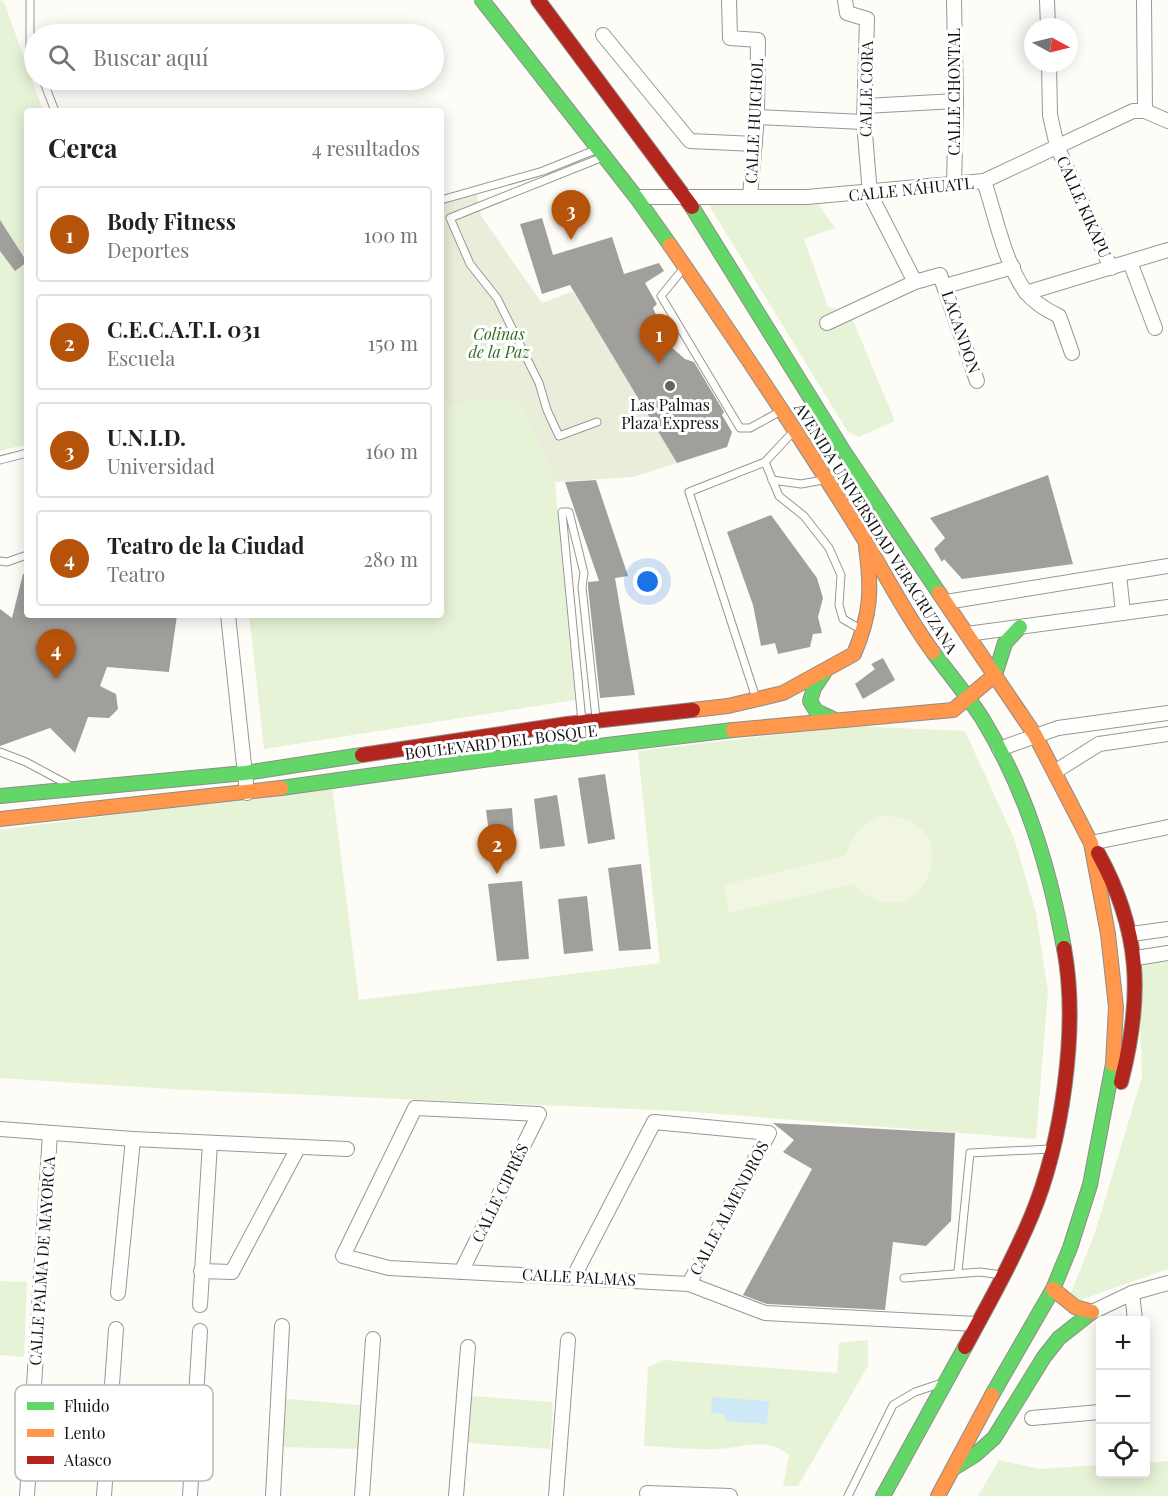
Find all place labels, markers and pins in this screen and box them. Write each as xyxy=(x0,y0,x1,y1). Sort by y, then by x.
pin: 3 xyxy=(552,190,590,240)
pin: 1 xyxy=(640,314,678,364)
marker: Las Palmas Plaza Express xyxy=(663,379,677,393)
place label: Las Palmas Plaza Express xyxy=(621,394,719,433)
pin: 4 xyxy=(36,630,76,679)
pin: 2 xyxy=(478,824,516,874)

